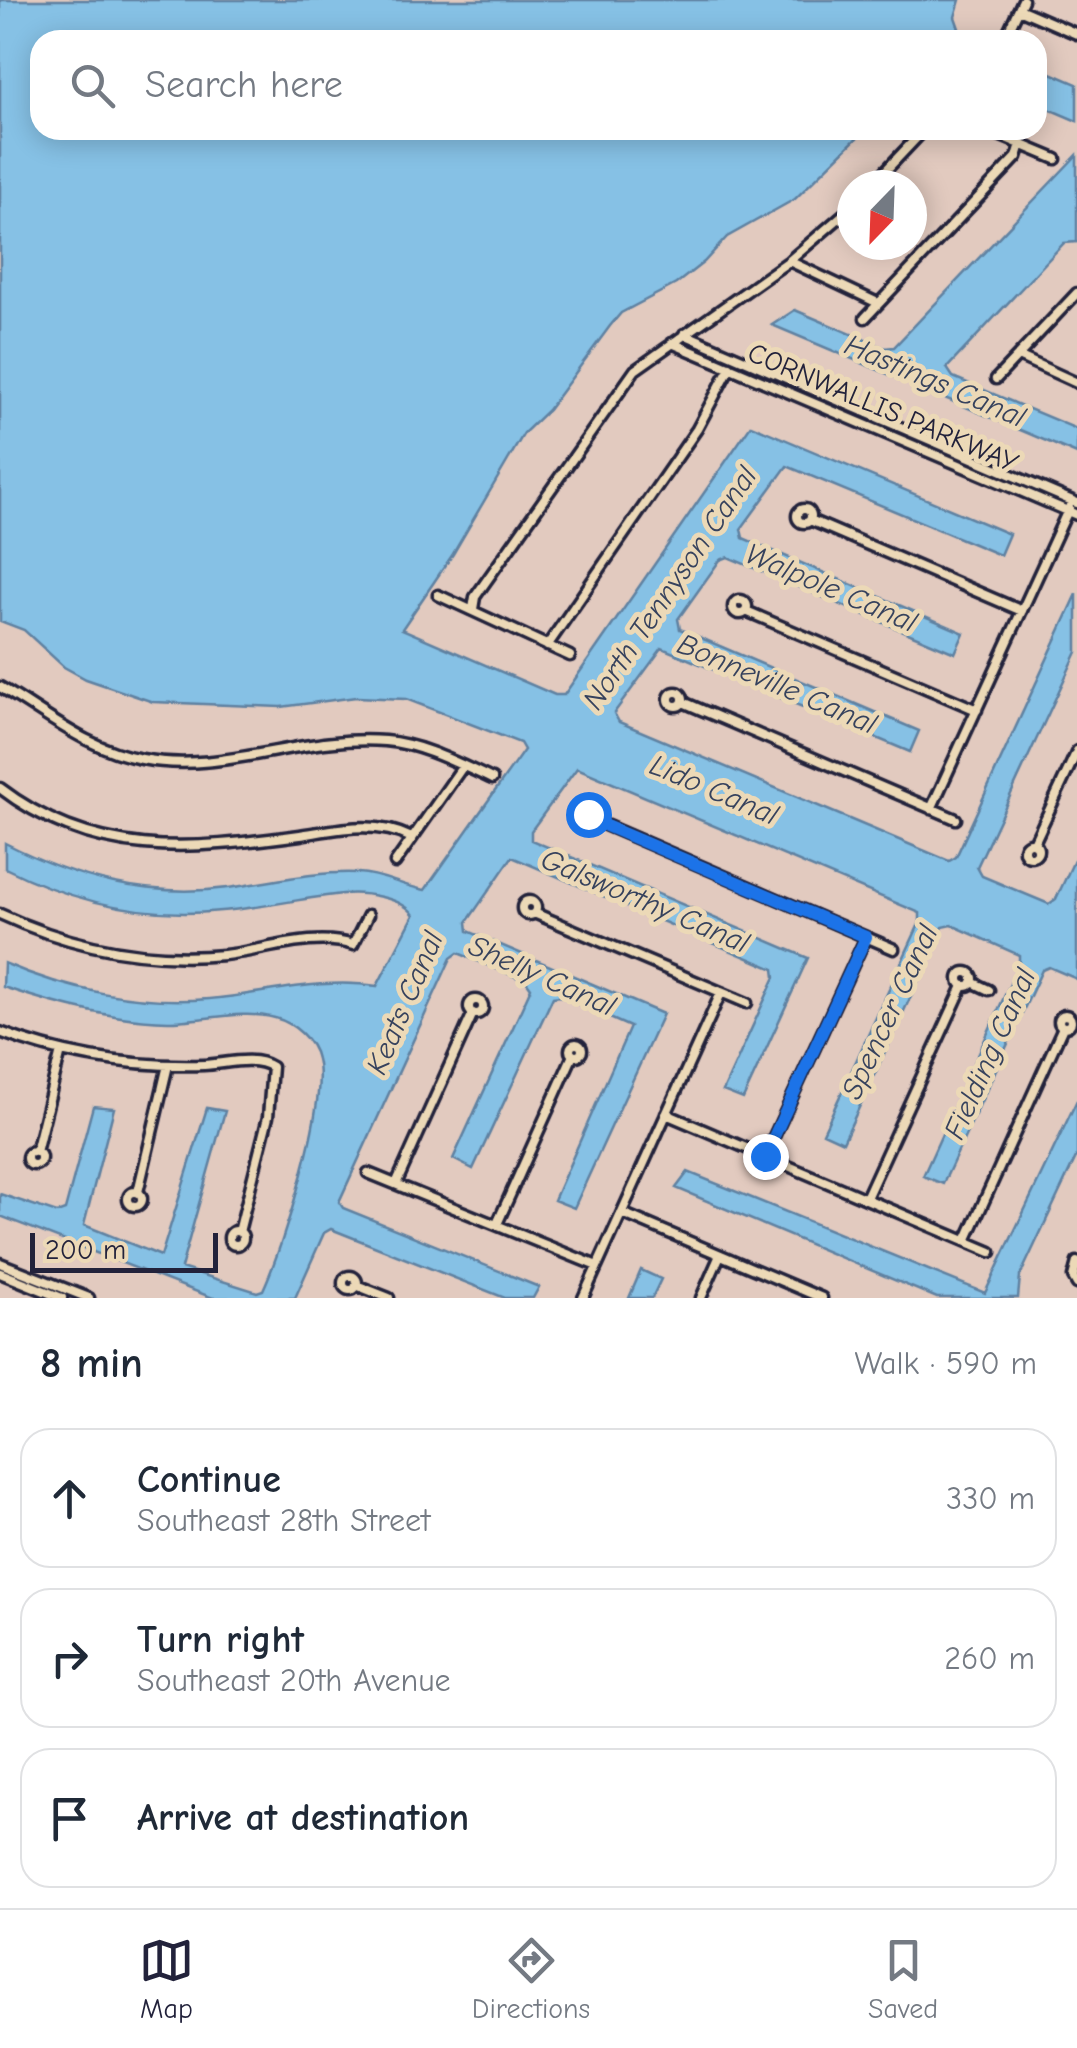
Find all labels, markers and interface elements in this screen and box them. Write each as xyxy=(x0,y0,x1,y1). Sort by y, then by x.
search box xyxy=(30,30,1047,140)
icon: search xyxy=(65,58,120,113)
text: Search here xyxy=(145,63,343,107)
north arrow xyxy=(837,170,927,260)
water label: Hastings Canal xyxy=(839,327,1031,435)
street label: CORNWALLIS PARKWAY xyxy=(743,337,1023,480)
water label: North Tennyson Canal xyxy=(576,460,765,716)
water label: Walpole Canal xyxy=(740,536,922,640)
water label: Bonneville Canal xyxy=(672,626,882,742)
water label: Lido Canal xyxy=(645,747,784,833)
route start xyxy=(566,792,612,838)
water label: Galsworthy Canal xyxy=(536,841,755,961)
water label: Spencer Canal xyxy=(834,919,946,1105)
water label: Keats Canal xyxy=(359,926,451,1080)
water label: Shelly Canal xyxy=(463,928,621,1024)
water label: Fielding Canal xyxy=(937,963,1043,1145)
route end xyxy=(743,1134,789,1180)
scale bar xyxy=(30,1228,218,1272)
text: 200 m xyxy=(45,1234,126,1266)
text: 8 min xyxy=(40,1339,143,1388)
text: Walk · 590 m xyxy=(854,1345,1037,1382)
text: Continue xyxy=(137,1458,281,1502)
icon: ahead xyxy=(42,1471,97,1526)
text: 330 m xyxy=(946,1480,1035,1517)
text: Southeast 28th Street xyxy=(137,1502,430,1539)
text: Turn right xyxy=(137,1618,304,1662)
icon: right xyxy=(42,1631,97,1686)
text: 260 m xyxy=(944,1640,1035,1677)
text: Southeast 20th Avenue xyxy=(137,1662,451,1699)
icon: arrive xyxy=(42,1791,97,1846)
text: Arrive at destination xyxy=(137,1796,469,1840)
tab: Map xyxy=(139,1933,194,2025)
tab: Directions xyxy=(472,1933,590,2025)
tab: Saved xyxy=(868,1933,938,2025)

